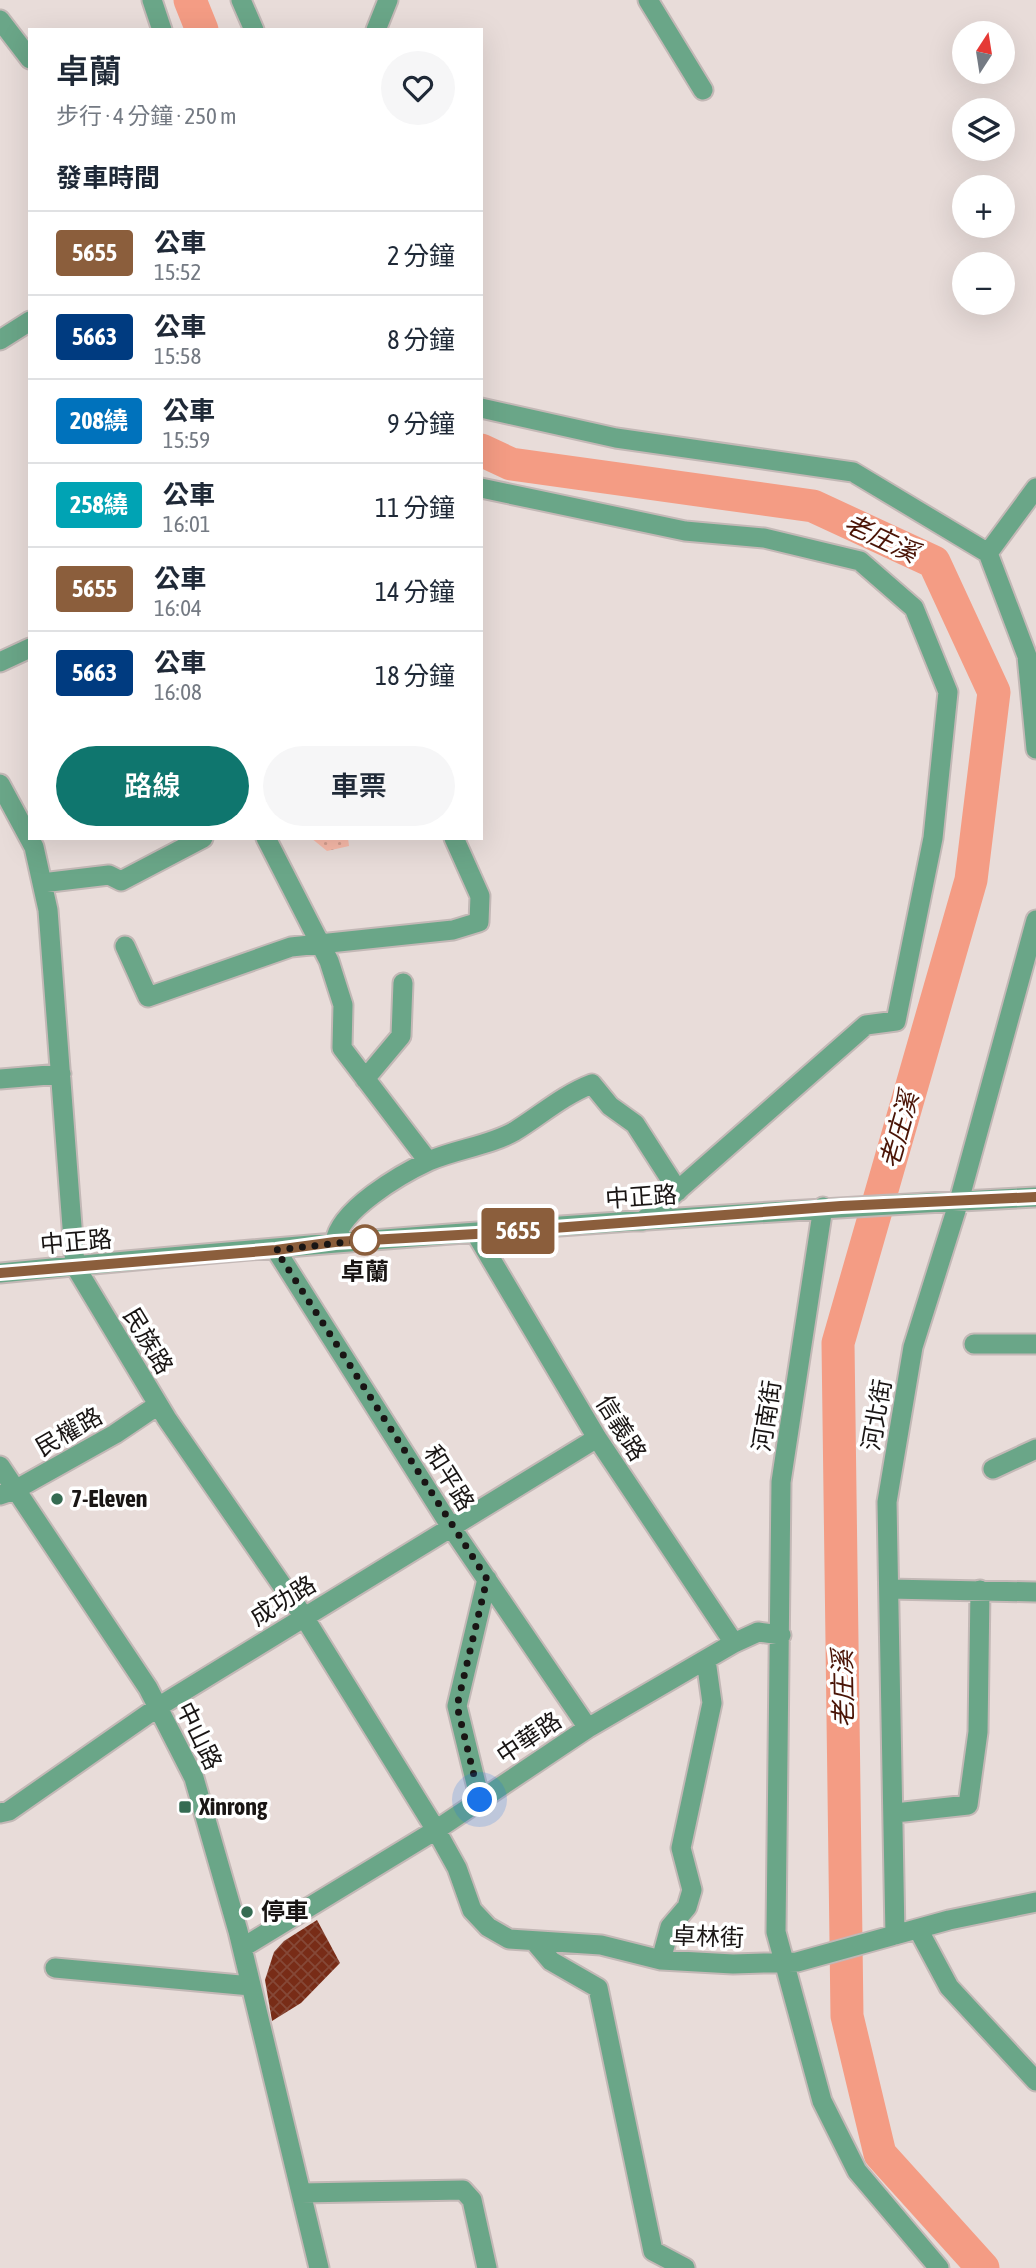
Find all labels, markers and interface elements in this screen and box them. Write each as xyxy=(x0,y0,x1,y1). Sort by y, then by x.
north arrow xyxy=(952,21,1015,84)
map controls xyxy=(952,21,1015,315)
button: heart xyxy=(381,51,455,125)
text: 卓蘭 xyxy=(56,52,122,90)
button: layers xyxy=(952,98,1015,161)
text: 步行 · 4 分鐘 · 250 m xyxy=(56,103,237,129)
text: 發車時間 xyxy=(56,163,160,193)
button: + xyxy=(952,175,1015,238)
text: 公車 xyxy=(154,228,206,258)
text: 5655 xyxy=(72,239,117,266)
text: 2 分鐘 xyxy=(387,241,455,271)
button: − xyxy=(952,252,1015,315)
text: 15:52 xyxy=(154,259,201,285)
text: 公車 xyxy=(154,312,206,342)
text: 5663 xyxy=(72,323,117,350)
text: 8 分鐘 xyxy=(387,325,455,355)
text: 15:58 xyxy=(154,343,201,369)
text: 公車 xyxy=(163,396,215,426)
text: 208繞 xyxy=(70,407,128,434)
text: 9 分鐘 xyxy=(387,409,455,439)
text: 15:59 xyxy=(163,427,210,453)
text: 公車 xyxy=(163,480,215,510)
text: 258繞 xyxy=(70,491,128,518)
text: 11 分鐘 xyxy=(375,493,455,523)
water label: 老庄溪 xyxy=(839,508,926,570)
text: 16:01 xyxy=(163,511,211,537)
text: 公車 xyxy=(154,564,206,594)
text: 5655 xyxy=(72,575,117,602)
text: 14 分鐘 xyxy=(375,577,455,607)
text: 16:04 xyxy=(154,595,202,621)
text: 公車 xyxy=(154,648,206,678)
text: 5663 xyxy=(72,659,117,686)
text: 18 分鐘 xyxy=(375,661,455,691)
text: 16:08 xyxy=(154,679,202,705)
button: 路線 xyxy=(56,746,249,826)
button: 車票 xyxy=(263,746,455,826)
water label: 老庄溪 xyxy=(874,1085,925,1172)
street label: 中正路 xyxy=(604,1181,678,1212)
line badge: 5655 xyxy=(469,1208,567,1254)
text: 5655 xyxy=(495,1217,541,1244)
street label: 中正路 xyxy=(39,1225,113,1258)
marker: 卓蘭 xyxy=(350,1225,380,1255)
place label: 卓蘭 xyxy=(341,1258,389,1285)
street label: 民族路 xyxy=(118,1303,179,1379)
street label: 河北街 xyxy=(857,1377,896,1453)
street label: 河南街 xyxy=(748,1378,785,1454)
street label: 信義路 xyxy=(591,1390,652,1465)
street label: 民權路 xyxy=(31,1402,107,1461)
street label: 和平路 xyxy=(419,1440,480,1515)
place label: 7-Eleven xyxy=(71,1485,147,1512)
marker: 7-Eleven xyxy=(49,1491,65,1507)
street label: 成功路 xyxy=(245,1570,320,1631)
water label: 老庄溪 xyxy=(827,1646,859,1728)
street label: 中山路 xyxy=(172,1698,227,1774)
street label: 中華路 xyxy=(491,1706,566,1769)
your location xyxy=(462,1782,497,1817)
place label: Xinrong xyxy=(198,1793,268,1820)
marker: Xinrong xyxy=(177,1799,193,1815)
place label: 停車 xyxy=(261,1898,309,1925)
marker: 停車 xyxy=(239,1904,255,1920)
street label: 卓林街 xyxy=(672,1922,744,1951)

